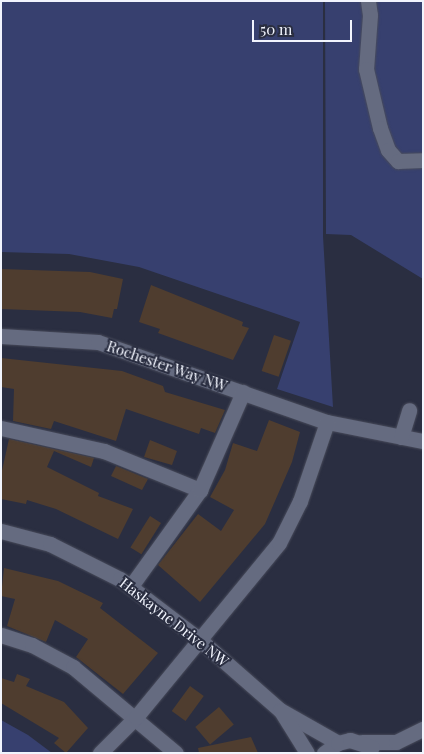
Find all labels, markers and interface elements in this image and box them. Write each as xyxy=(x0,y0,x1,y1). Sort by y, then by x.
scale bar xyxy=(254,10,354,42)
text: 50 m xyxy=(260,19,292,39)
street label: Rochester Way NW xyxy=(104,337,230,395)
street label: Haskayne Drive NW xyxy=(116,574,232,670)

